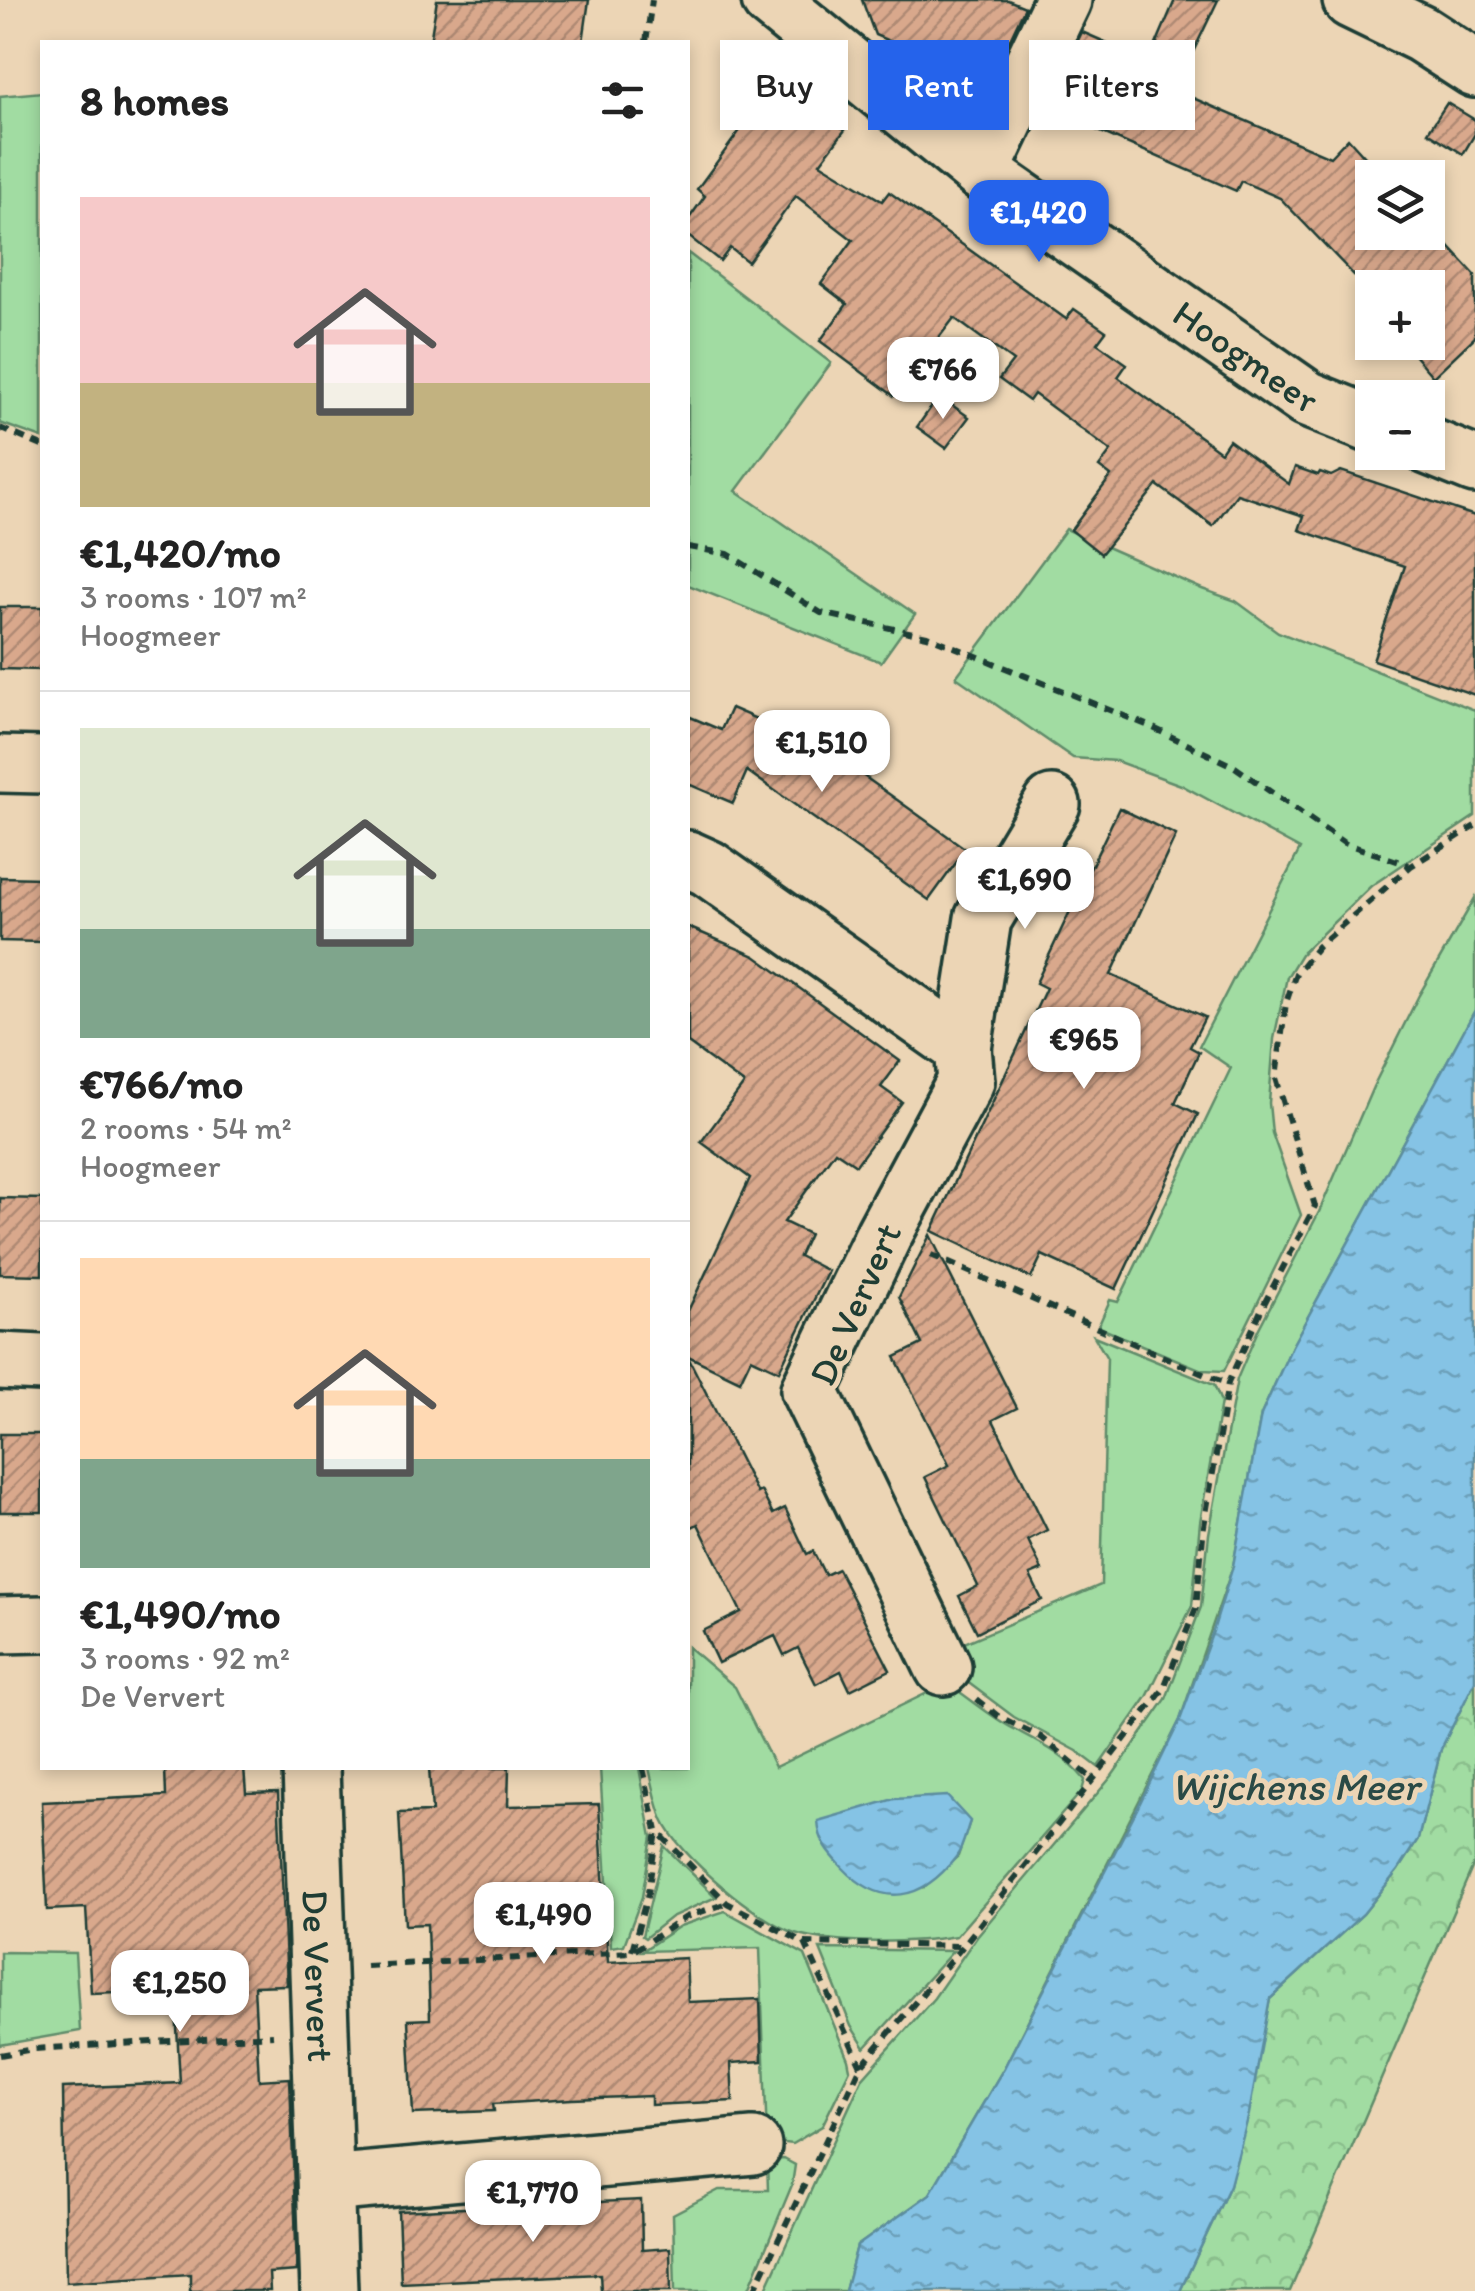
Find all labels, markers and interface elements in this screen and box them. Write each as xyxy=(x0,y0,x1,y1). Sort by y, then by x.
chip: Buy xyxy=(720,40,848,130)
chip: Rent xyxy=(868,40,1009,130)
chip: Filters xyxy=(1029,40,1195,130)
icon: filters xyxy=(595,73,650,128)
text: 8 homes xyxy=(80,75,229,126)
map controls xyxy=(1355,160,1445,470)
button: layers xyxy=(1355,160,1445,250)
pin: €1,420 xyxy=(958,180,1120,265)
text: €1,420 xyxy=(991,193,1087,231)
icon: home xyxy=(275,262,455,442)
button: + xyxy=(1355,270,1445,360)
street label: Hoogmeer xyxy=(1164,290,1324,424)
pin: €766 xyxy=(884,337,1002,422)
text: €766 xyxy=(909,350,977,388)
button: − xyxy=(1355,380,1445,470)
text: €1,420/mo xyxy=(80,527,281,578)
text: 3 rooms · 107 m² xyxy=(80,578,307,616)
text: Hoogmeer xyxy=(80,616,220,654)
pin: €1,510 xyxy=(741,710,903,795)
text: €1,510 xyxy=(776,723,868,761)
icon: home xyxy=(275,793,455,973)
pin: €1,690 xyxy=(944,847,1106,932)
text: €1,690 xyxy=(978,860,1072,898)
pin: €965 xyxy=(1025,1007,1143,1092)
text: €965 xyxy=(1050,1020,1118,1058)
text: €766/mo xyxy=(80,1058,244,1109)
text: 2 rooms · 54 m² xyxy=(80,1109,292,1147)
text: Hoogmeer xyxy=(80,1147,220,1185)
street label: De Ververt xyxy=(799,1216,911,1392)
icon: home xyxy=(275,1323,455,1503)
text: €1,490/mo xyxy=(80,1588,281,1639)
text: 3 rooms · 92 m² xyxy=(80,1639,290,1677)
text: De Ververt xyxy=(80,1677,225,1715)
water label: Wijchens Meer xyxy=(1171,1762,1423,1810)
pin: €1,490 xyxy=(463,1882,625,1967)
street label: De Ververt xyxy=(292,1889,344,2063)
text: €1,490 xyxy=(496,1895,592,1933)
pin: €1,250 xyxy=(99,1950,261,2035)
text: €1,250 xyxy=(133,1963,227,2001)
pin: €1,770 xyxy=(452,2160,614,2245)
text: €1,770 xyxy=(487,2173,579,2211)

